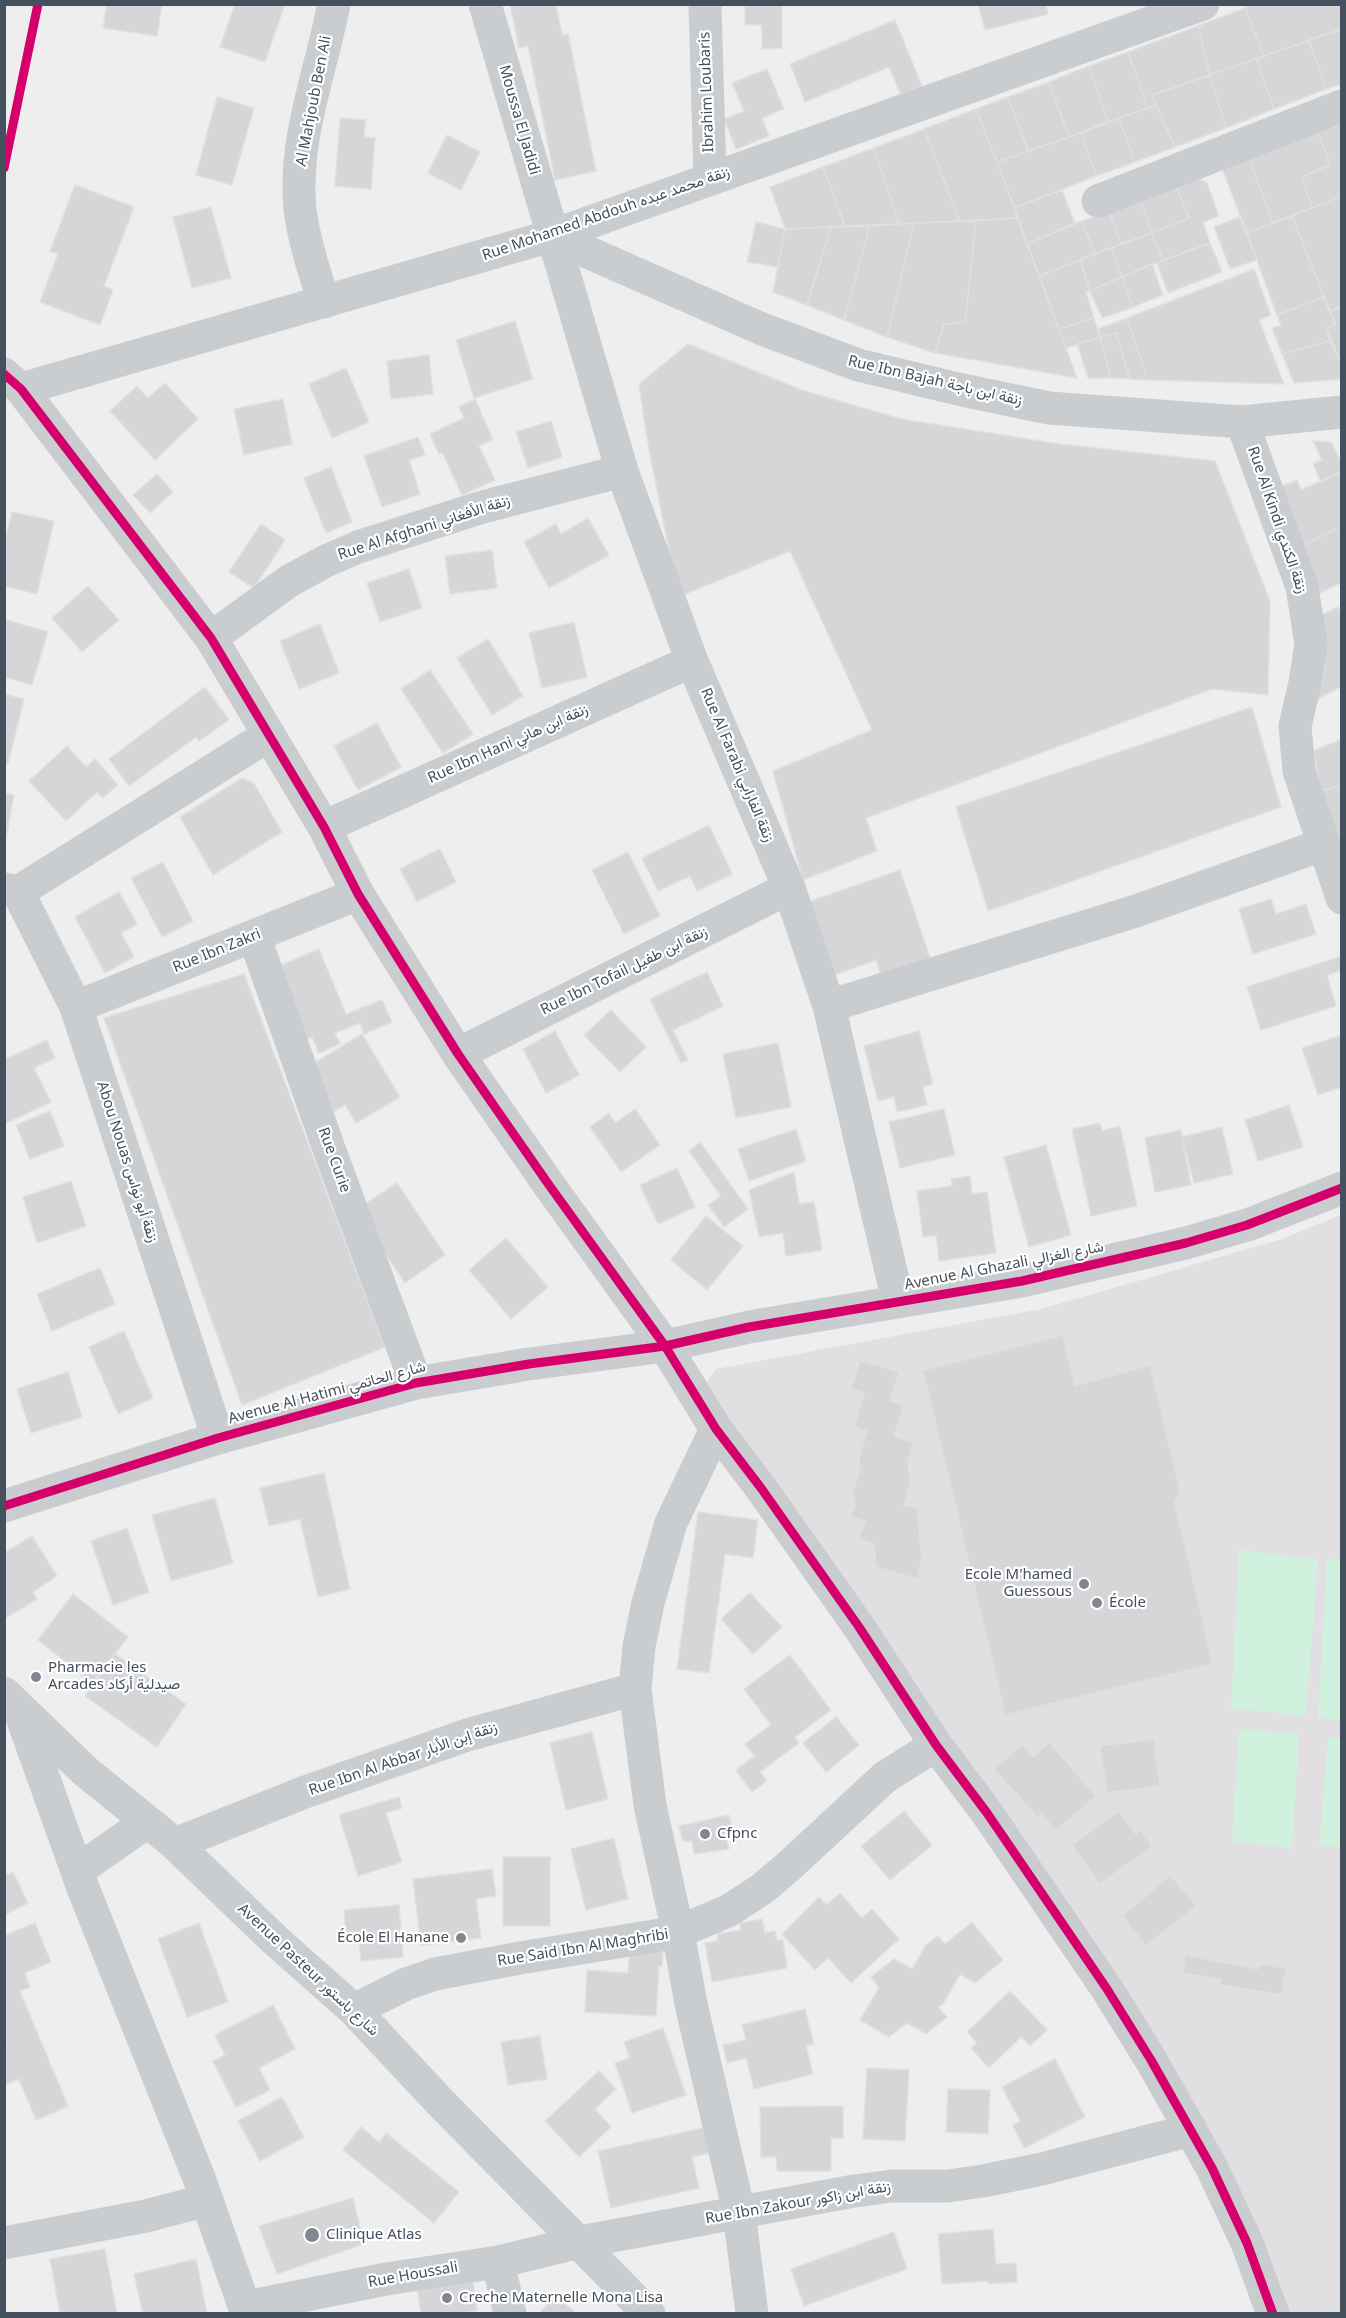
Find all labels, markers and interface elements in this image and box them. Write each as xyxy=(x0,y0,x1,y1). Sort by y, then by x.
street label: Ibrahim Loubaris xyxy=(696,31,718,153)
street label: Al Mahjoub Ben Ali xyxy=(293,34,335,168)
street label: Moussa El Jadidi xyxy=(495,63,543,177)
street label: Rue Mohamed Abdouh زنقة محمد عبده xyxy=(480,163,732,265)
street label: Rue Ibn Bajah زنقة ابن باجة xyxy=(846,352,1024,410)
street label: Rue Al Kindi زنقة الكندي xyxy=(1243,444,1311,596)
street label: Rue Al Afghani زنقة الأفغاني xyxy=(336,492,512,564)
street label: Rue Al Farabi زنقة الفارابي xyxy=(696,685,778,845)
street label: Rue Ibn Hani زنقة ابن هاني xyxy=(425,700,591,788)
street label: Rue Ibn Tofail زنقة ابن طفيل xyxy=(538,923,710,1019)
street label: Rue Ibn Zakri xyxy=(170,925,264,977)
street label: Abou Nouas زنقة أبو نواس xyxy=(92,1079,162,1245)
street label: Rue Curie xyxy=(314,1125,354,1195)
street label: Avenue Al Ghazali شارع الغزالي xyxy=(903,1238,1105,1294)
street label: Avenue Al Hatimi شارع الحاتمي xyxy=(226,1358,428,1428)
place label: Ecole M'hamed Guessous xyxy=(965,1566,1072,1601)
marker: Ecole M'hamed Guessous xyxy=(1077,1577,1091,1591)
place label: École xyxy=(1109,1594,1146,1612)
marker: École xyxy=(1090,1596,1104,1610)
place label: Pharmacie les Arcades صيدلية أركاد xyxy=(48,1659,180,1694)
marker: Pharmacie les Arcades صيدلية أركاد xyxy=(29,1670,43,1684)
street label: Rue Ibn Al Abbar زنقة إبن الأبار xyxy=(306,1718,500,1800)
place label: Cfpnc xyxy=(717,1825,757,1843)
marker: Cfpnc xyxy=(698,1827,712,1841)
street label: Avenue Pasteur شارع باستور xyxy=(234,1900,382,2040)
street label: Rue Said Ibn Al Maghribi xyxy=(496,1926,670,1970)
place label: École El Hanane xyxy=(337,1929,449,1947)
marker: École El Hanane xyxy=(454,1931,468,1945)
street label: Rue Ibn Zakour زنقة ابن زاكور xyxy=(704,2178,892,2228)
marker: Clinique Atlas xyxy=(303,2226,321,2244)
place label: Clinique Atlas xyxy=(326,2226,422,2244)
street label: Rue Houssali xyxy=(367,2258,459,2292)
place label: Creche Maternelle Mona Lisa xyxy=(459,2289,663,2307)
marker: Creche Maternelle Mona Lisa xyxy=(440,2291,454,2305)

